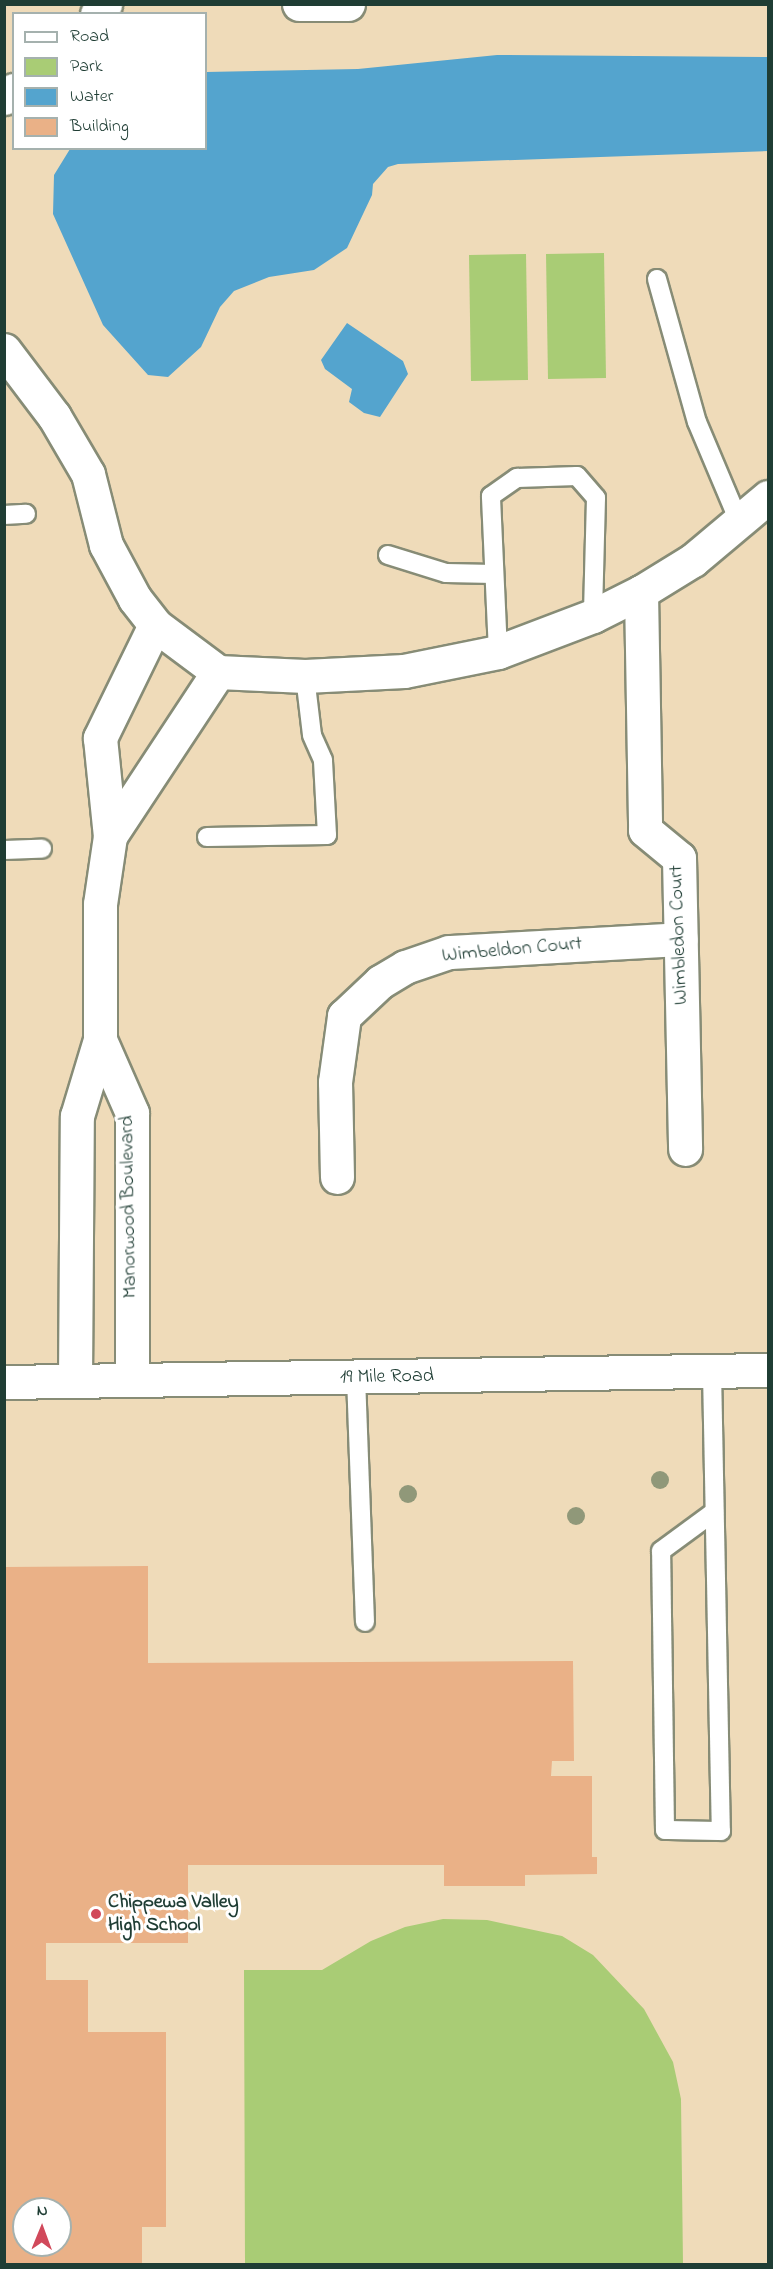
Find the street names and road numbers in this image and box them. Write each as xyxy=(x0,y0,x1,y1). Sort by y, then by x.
street label: Wimbledon Court xyxy=(665,865,693,1005)
street label: Wimbeldon Court xyxy=(441,932,583,968)
street label: Manorwood Boulevard xyxy=(115,1115,143,1299)
street label: 19 Mile Road xyxy=(340,1364,434,1390)

